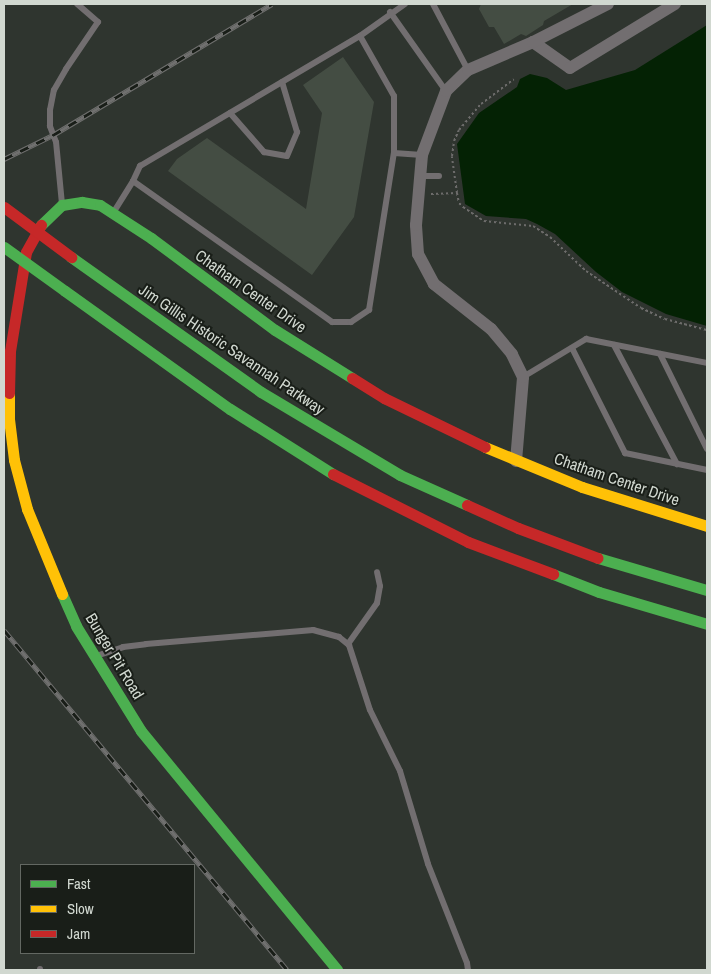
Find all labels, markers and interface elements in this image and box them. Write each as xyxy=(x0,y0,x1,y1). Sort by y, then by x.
street label: Chatham Center Drive xyxy=(192,245,310,337)
street label: Jim Gillis Historic Savannah Parkway xyxy=(135,279,329,419)
street label: Chatham Center Drive xyxy=(552,449,682,509)
street label: Bunger Pit Road xyxy=(82,609,148,703)
legend xyxy=(20,864,195,954)
text: Fast xyxy=(67,873,90,894)
text: Slow xyxy=(67,898,94,919)
text: Jam xyxy=(67,923,90,944)

